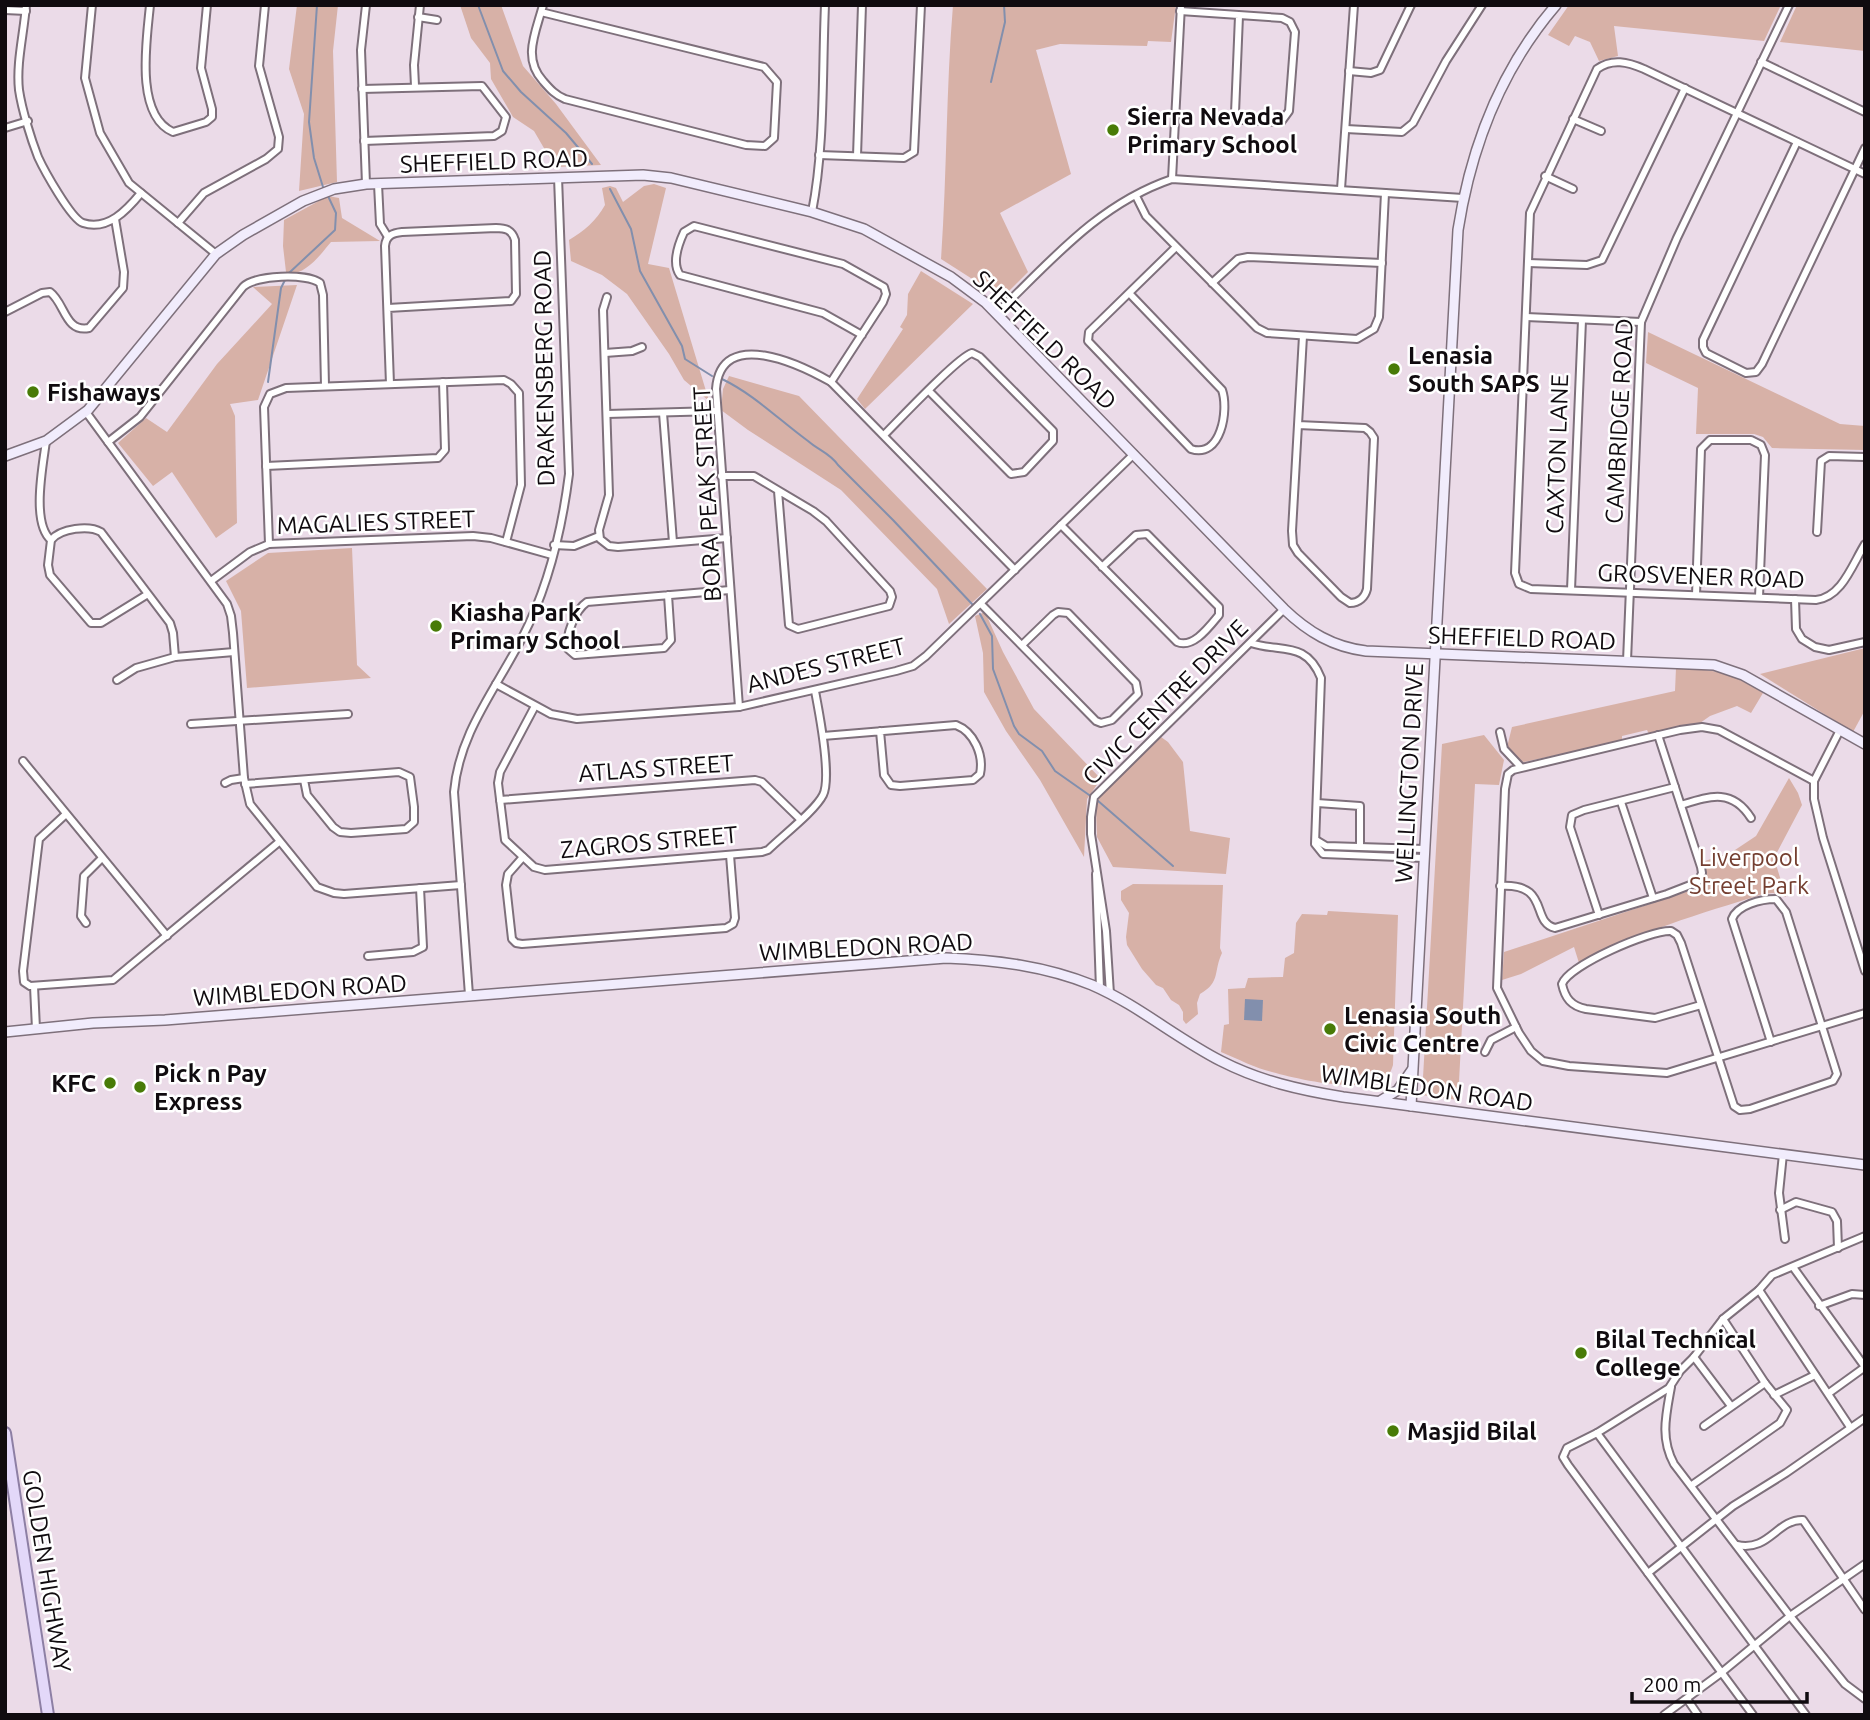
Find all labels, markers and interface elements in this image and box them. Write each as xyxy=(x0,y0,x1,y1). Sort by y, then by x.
place label: Sierra Nevada Primary School xyxy=(1127,103,1297,158)
marker: Sierra Nevada Primary School xyxy=(1105,122,1121,138)
street label: SHEFFIELD ROAD xyxy=(400,144,588,178)
street label: DRAKENSBERG ROAD xyxy=(528,249,560,487)
street label: SHEFFIELD ROAD xyxy=(968,265,1122,415)
street label: CAMBRIDGE ROAD xyxy=(1600,318,1638,524)
place label: Lenasia South SAPS xyxy=(1408,342,1540,397)
marker: Lenasia South SAPS xyxy=(1386,361,1402,377)
street label: CAXTON LANE xyxy=(1541,374,1573,534)
place label: Fishaways xyxy=(47,379,161,406)
marker: Fishaways xyxy=(25,384,41,400)
street label: BORA PEAK STREET xyxy=(688,386,726,602)
street label: MAGALIES STREET xyxy=(276,505,476,539)
street label: GROSVENER ROAD xyxy=(1597,559,1805,593)
place label: Kiasha Park Primary School xyxy=(450,599,620,654)
street label: CIVIC CENTRE DRIVE xyxy=(1077,614,1253,790)
marker: Kiasha Park Primary School xyxy=(428,618,444,634)
street label: SHEFFIELD ROAD xyxy=(1428,621,1616,655)
street label: ANDES STREET xyxy=(744,632,908,698)
street label: WELLINGTON DRIVE xyxy=(1390,662,1428,884)
street label: ATLAS STREET xyxy=(577,749,735,787)
street label: ZAGROS STREET xyxy=(559,821,739,863)
park label: Liverpool Street Park xyxy=(1689,844,1809,899)
street label: WIMBLEDON ROAD xyxy=(758,928,974,966)
street label: WIMBLEDON ROAD xyxy=(192,969,408,1011)
place label: Lenasia South Civic Centre xyxy=(1344,1002,1501,1057)
marker: Lenasia South Civic Centre xyxy=(1322,1021,1338,1037)
place label: Pick n Pay Express xyxy=(154,1060,267,1115)
street label: WIMBLEDON ROAD xyxy=(1319,1060,1535,1116)
place label: KFC xyxy=(51,1070,96,1097)
marker: KFC xyxy=(102,1075,118,1091)
marker: Pick n Pay Express xyxy=(132,1079,148,1095)
place label: Bilal Technical College xyxy=(1595,1326,1756,1381)
marker: Bilal Technical College xyxy=(1573,1345,1589,1361)
place label: Masjid Bilal xyxy=(1407,1418,1537,1445)
marker: Masjid Bilal xyxy=(1385,1423,1401,1439)
street label: GOLDEN HIGHWAY xyxy=(18,1468,76,1674)
scale bar xyxy=(1632,1660,1807,1704)
text: 200 m xyxy=(1643,1672,1701,1696)

